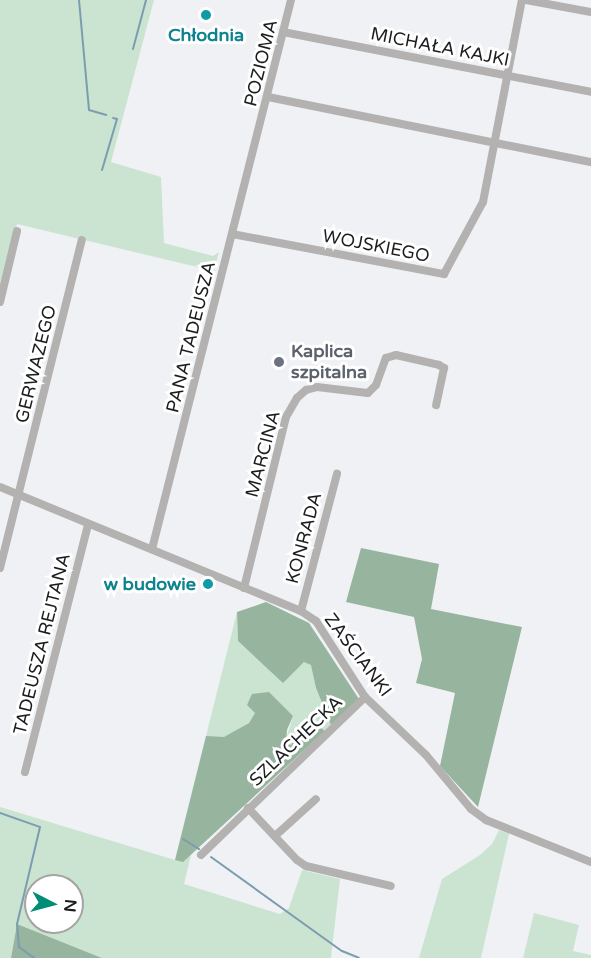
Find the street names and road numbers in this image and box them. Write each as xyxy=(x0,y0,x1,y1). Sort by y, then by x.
street label: POZIOMA xyxy=(240,17,282,109)
street label: MICHAŁA KAJKI xyxy=(369,23,511,71)
street label: WOJSKIEGO xyxy=(321,225,431,267)
street label: PANA TADEUSZA xyxy=(162,259,220,415)
street label: GERWAZEGO xyxy=(11,303,61,425)
street label: MARCINA xyxy=(241,408,285,500)
street label: KONRADA xyxy=(281,490,327,586)
street label: TADEUSZA REJTANA xyxy=(9,551,75,737)
street label: ZAŚCIANKI xyxy=(320,609,396,701)
street label: SZLACHECKA xyxy=(245,691,347,791)

